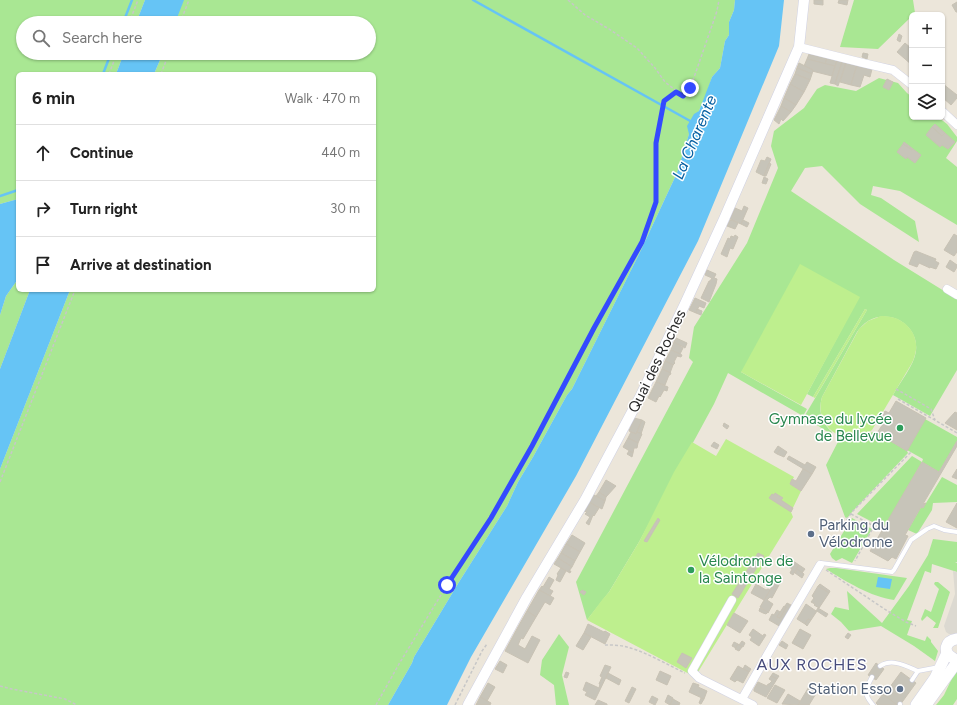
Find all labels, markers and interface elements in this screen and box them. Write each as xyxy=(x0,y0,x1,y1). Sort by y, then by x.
map controls xyxy=(909,12,945,120)
button: + xyxy=(909,12,945,48)
search box xyxy=(16,16,376,60)
icon: search xyxy=(30,27,52,49)
text: Search here xyxy=(62,29,142,47)
button: − xyxy=(909,48,945,84)
route end xyxy=(681,79,699,97)
button: layers xyxy=(909,84,945,120)
text: 6 min xyxy=(32,88,75,108)
text: Walk · 470 m xyxy=(285,91,360,106)
water label: La Charente xyxy=(668,92,721,182)
icon: ahead xyxy=(32,142,54,164)
text: Continue xyxy=(70,144,133,162)
text: 440 m xyxy=(321,145,360,160)
icon: right xyxy=(32,198,54,220)
text: Turn right xyxy=(70,200,138,218)
text: 30 m xyxy=(330,201,360,216)
icon: arrive xyxy=(32,254,54,276)
text: Arrive at destination xyxy=(70,256,211,274)
street label: Quai des Roches xyxy=(624,307,690,415)
place label: Gymnase du lycée de Bellevue xyxy=(769,410,892,445)
marker: Gymnase du lycée de Bellevue xyxy=(895,423,905,433)
place label: Parking du Vélodrome xyxy=(819,516,893,551)
marker: Parking du Vélodrome xyxy=(806,529,816,539)
place label: Vélodrome de la Saintonge xyxy=(699,552,793,587)
marker: Vélodrome de la Saintonge xyxy=(686,565,696,575)
route start xyxy=(438,576,456,594)
district label: AUX ROCHES xyxy=(756,655,868,674)
place label: Station Esso xyxy=(808,680,892,698)
marker: Station Esso xyxy=(895,684,905,694)

